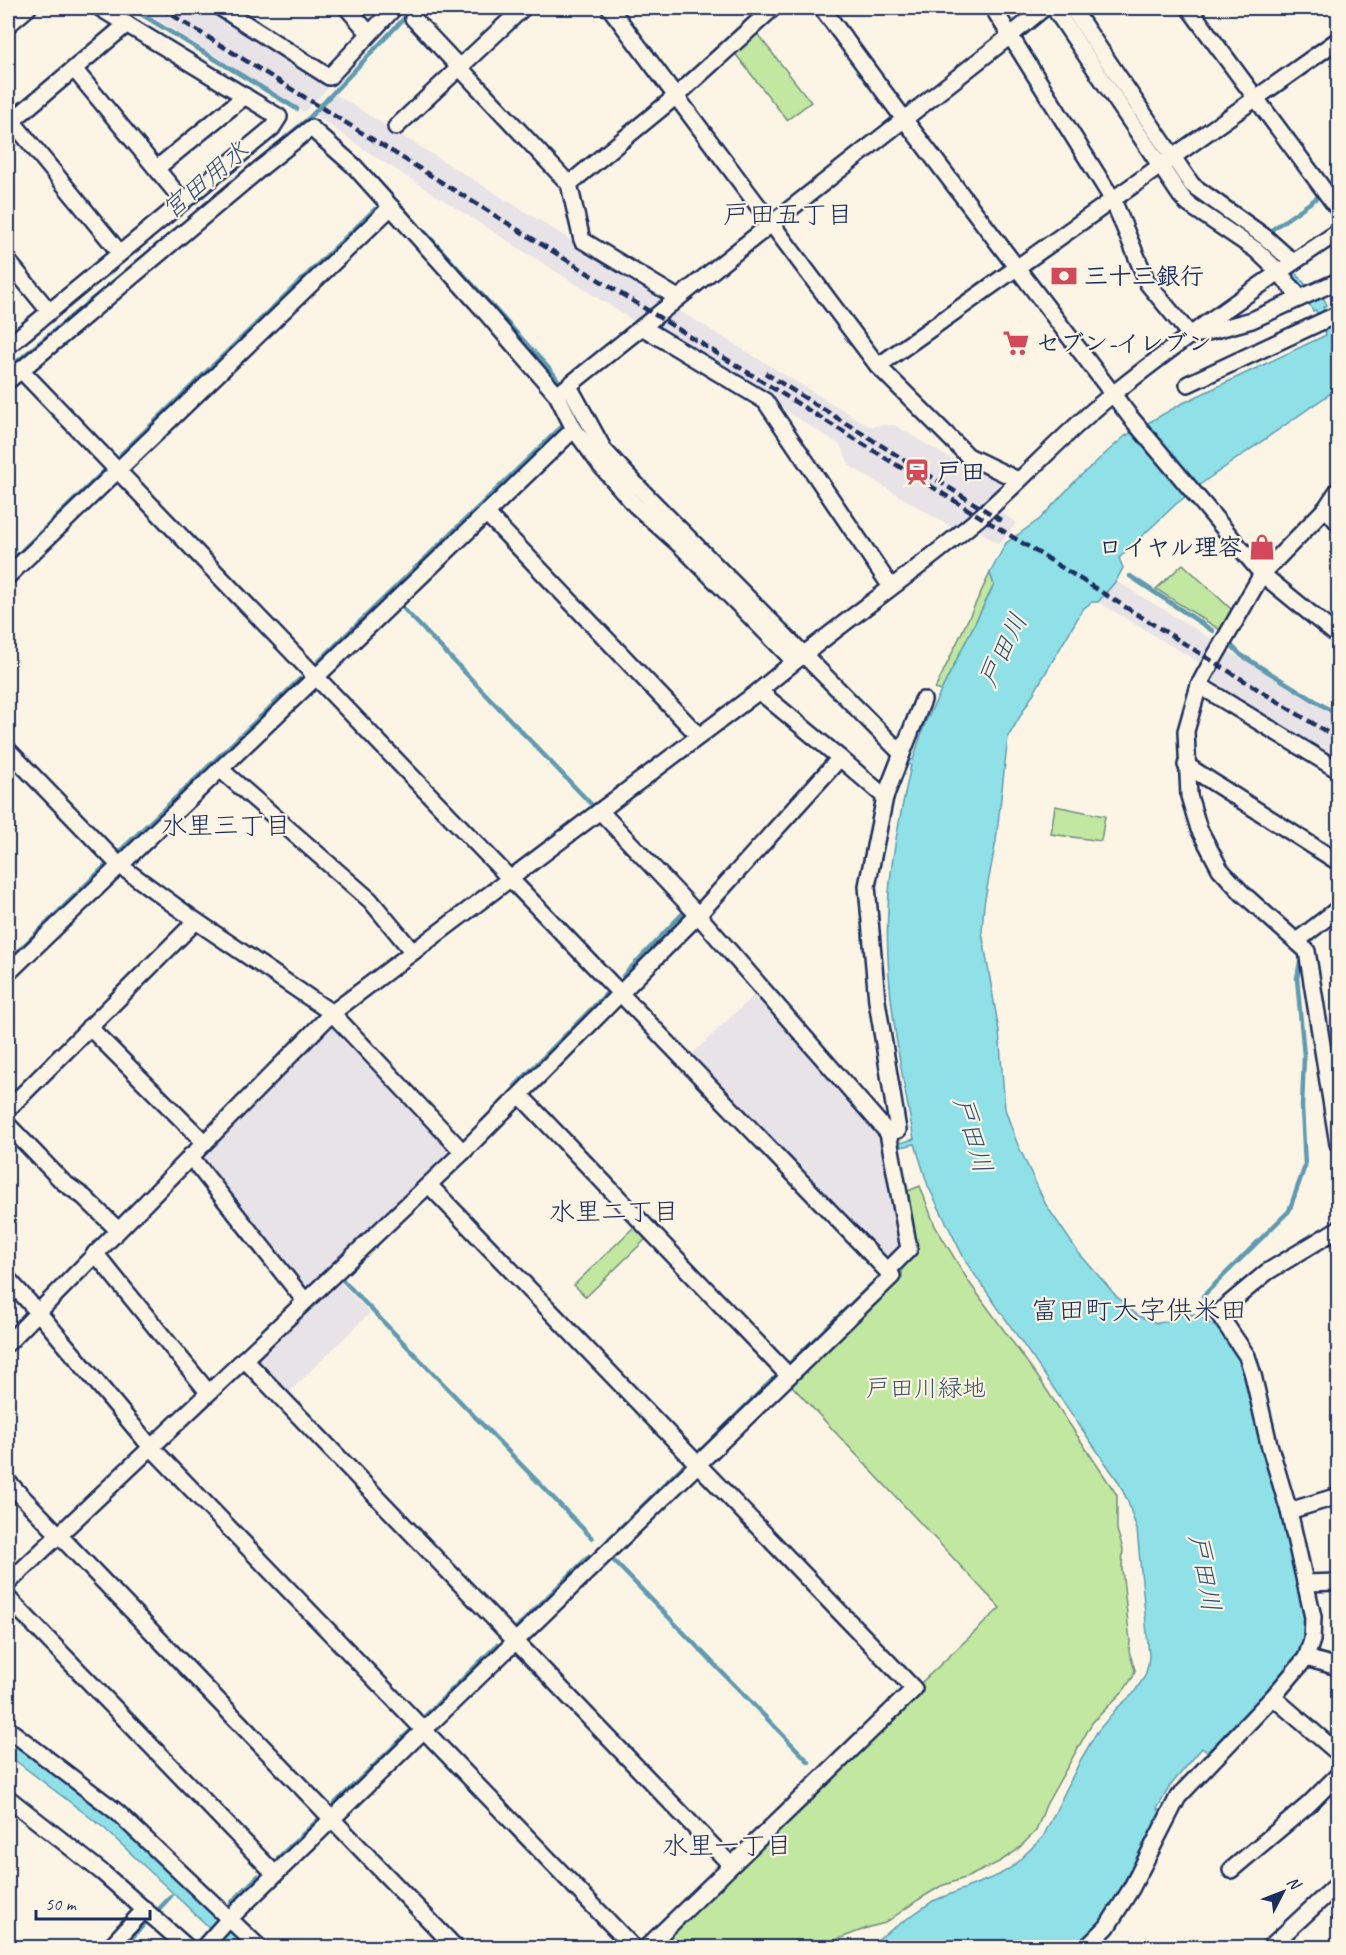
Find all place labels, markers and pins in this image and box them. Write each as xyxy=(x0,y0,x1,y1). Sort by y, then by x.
bank icon: 三十三銀行 xyxy=(1049,261,1079,291)
place label: 三十三銀行 xyxy=(1084,261,1204,291)
supermarket icon: セブン-イレブン xyxy=(1001,328,1031,358)
place label: セブン-イレブン xyxy=(1036,328,1212,358)
station icon: 戸田 xyxy=(902,457,932,487)
place label: 戸田 xyxy=(937,457,985,487)
place label: ロイヤル理容 xyxy=(1098,532,1242,562)
shop icon: ロイヤル理容 xyxy=(1247,532,1277,562)

